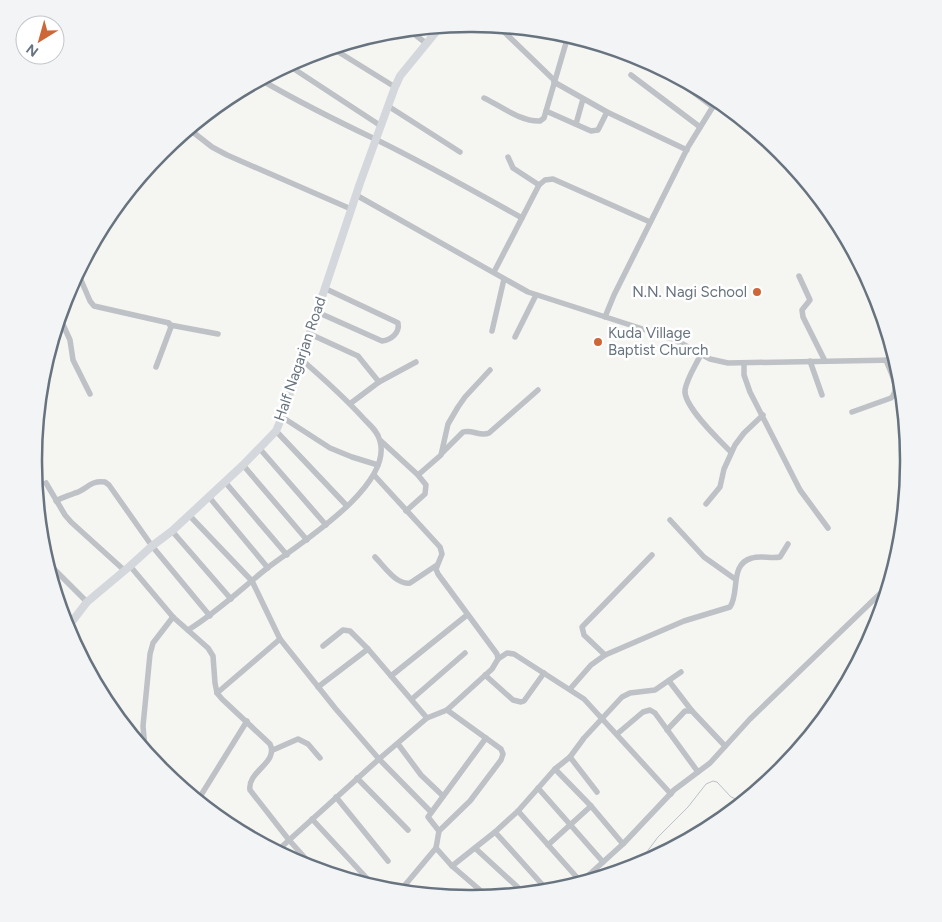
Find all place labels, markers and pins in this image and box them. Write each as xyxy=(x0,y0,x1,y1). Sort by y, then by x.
place label: N.N. Nagi School xyxy=(632,283,747,301)
marker: N.N. Nagi School xyxy=(751,286,763,298)
place label: Kuda Village Baptist Church xyxy=(608,324,708,359)
marker: Kuda Village Baptist Church xyxy=(592,336,604,348)

